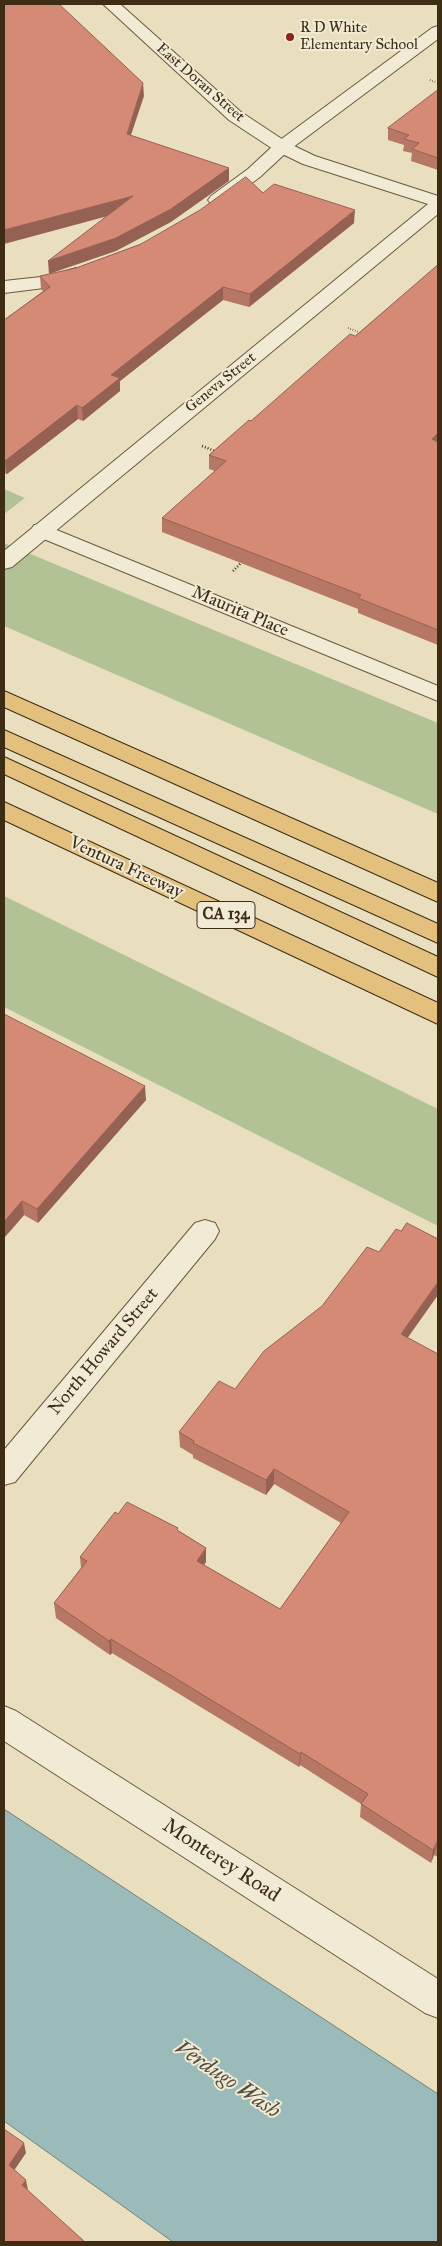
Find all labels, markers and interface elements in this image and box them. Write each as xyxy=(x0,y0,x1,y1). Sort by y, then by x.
place label: R D White Elementary School xyxy=(300,19,418,54)
marker: R D White Elementary School xyxy=(284,31,296,43)
street label: East Doran Street xyxy=(152,40,248,126)
street label: Geneva Street xyxy=(182,349,260,417)
street label: Maurita Place xyxy=(188,582,292,642)
street label: Ventura Freeway xyxy=(66,832,186,904)
road number: CA 134 xyxy=(197,902,255,928)
street label: North Howard Street xyxy=(45,1284,163,1420)
street label: Monterey Road xyxy=(158,1814,284,1908)
water label: Verdugo Wash xyxy=(169,2035,285,2125)

